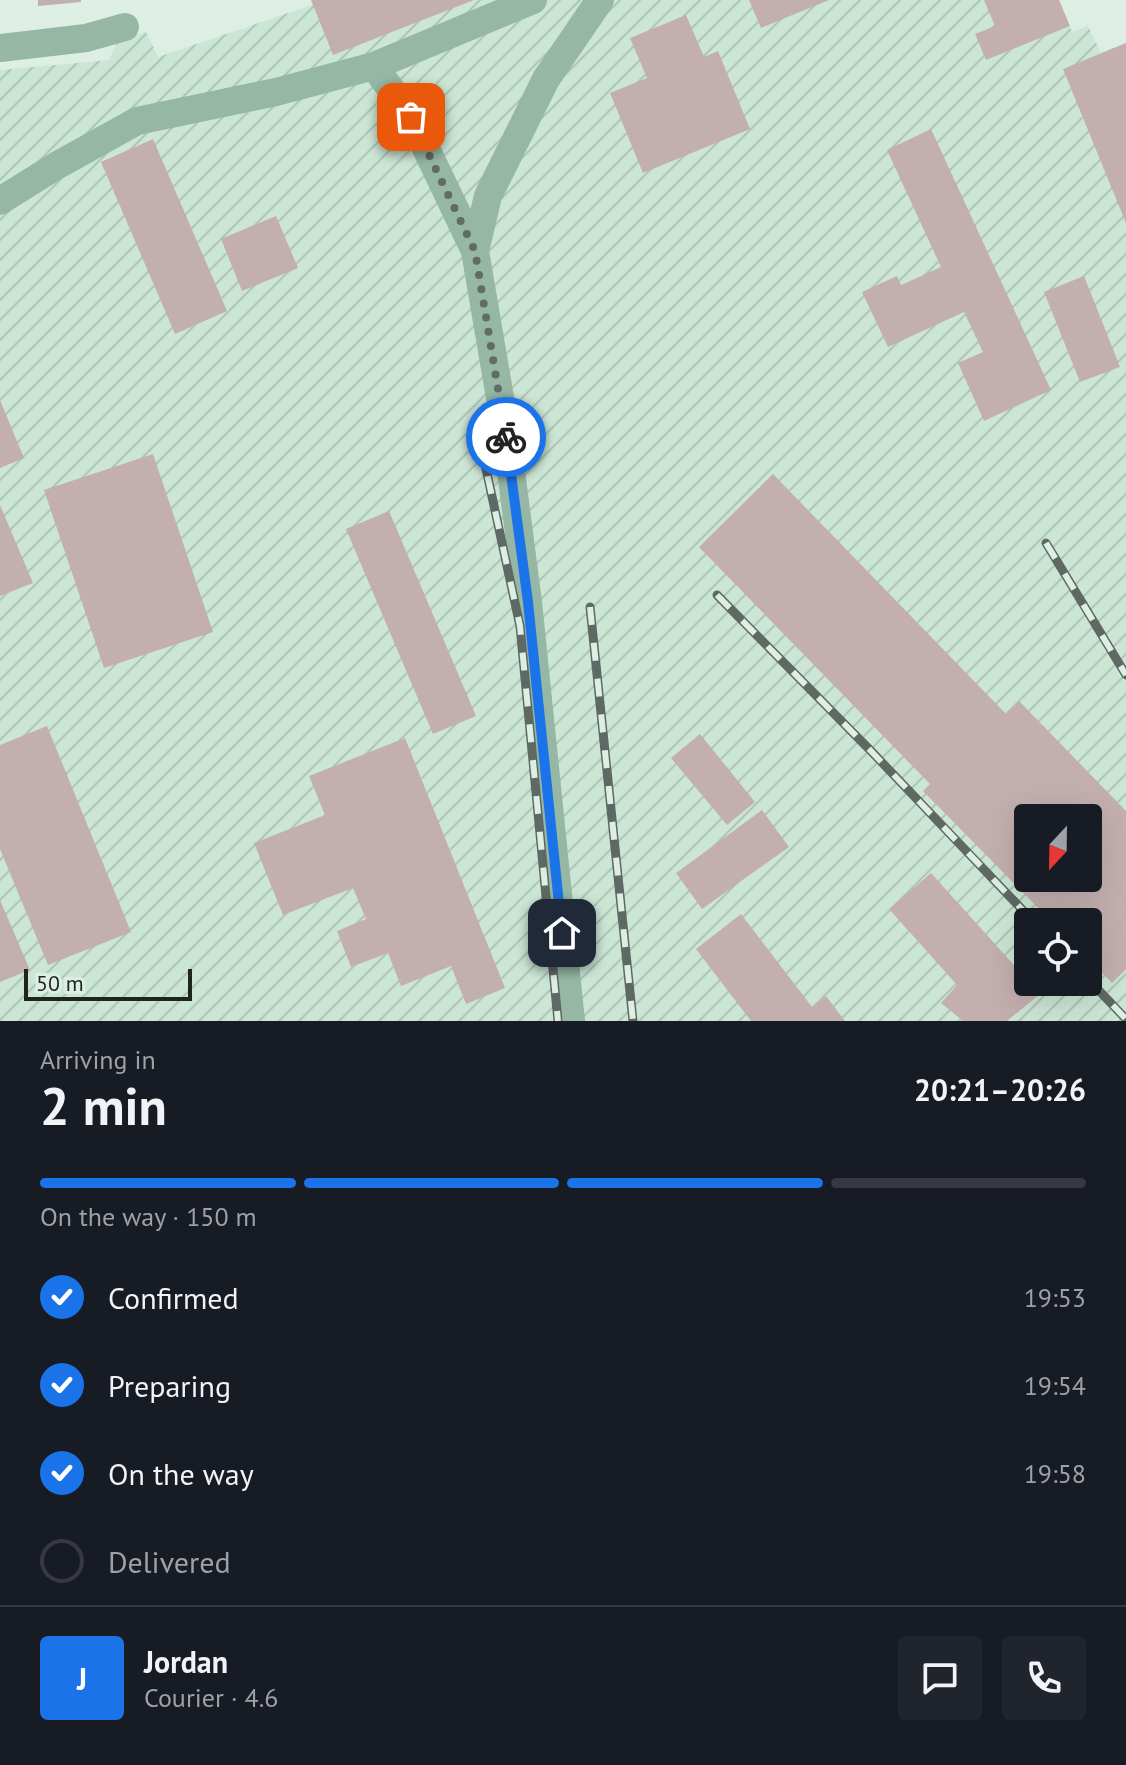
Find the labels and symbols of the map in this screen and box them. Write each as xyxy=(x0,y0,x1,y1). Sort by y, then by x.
pin xyxy=(377,83,445,151)
courier xyxy=(466,397,546,477)
north arrow xyxy=(1014,804,1102,892)
pin xyxy=(528,899,596,967)
scale bar xyxy=(24,965,192,1001)

